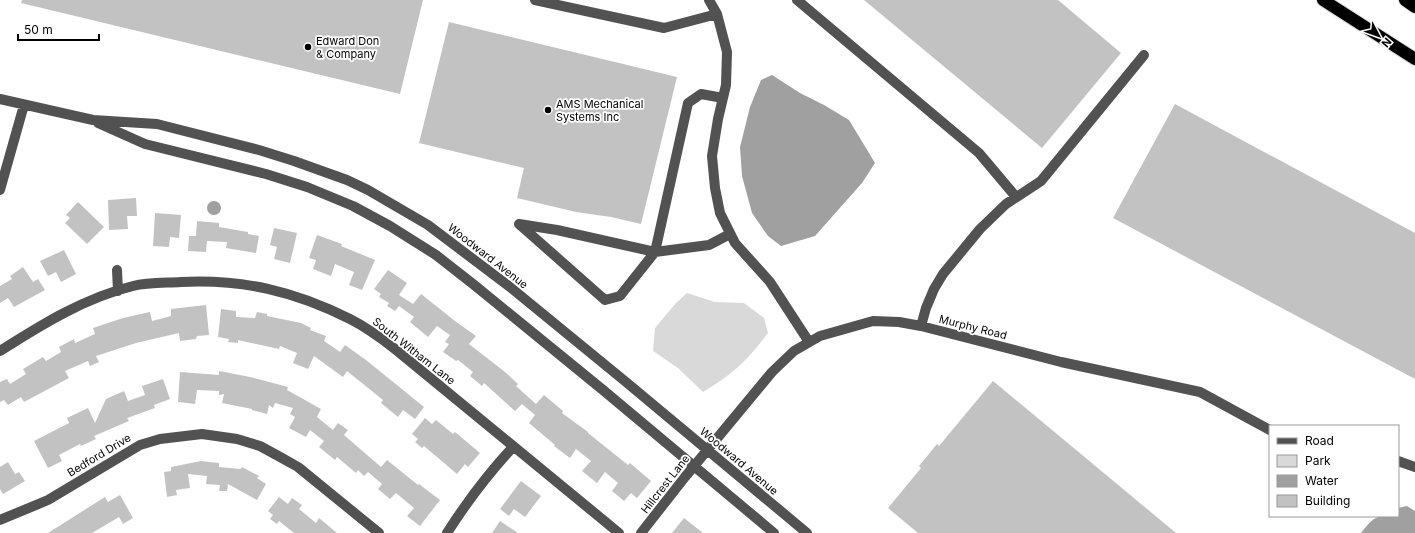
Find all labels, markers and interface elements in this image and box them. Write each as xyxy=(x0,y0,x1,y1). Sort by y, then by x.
scale bar xyxy=(18,16,99,42)
north arrow xyxy=(1359,16,1399,56)
text: 50 m xyxy=(24,22,53,37)
place label: Edward Don & Company xyxy=(316,34,379,61)
text: N xyxy=(1379,35,1395,50)
marker: Edward Don & Company xyxy=(303,42,313,52)
place label: AMS Mechanical Systems Inc xyxy=(556,97,643,124)
marker: AMS Mechanical Systems Inc xyxy=(543,105,553,115)
street label: Woodward Avenue xyxy=(445,220,531,292)
street label: Murphy Road xyxy=(938,312,1008,342)
street label: South Witham Lane xyxy=(370,314,458,388)
street label: Woodward Avenue xyxy=(697,424,781,498)
legend xyxy=(1269,425,1399,517)
street label: Bedford Drive xyxy=(65,431,133,479)
text: Road xyxy=(1305,433,1334,448)
street label: Hillcrest Lane xyxy=(638,452,692,516)
text: Park xyxy=(1305,453,1331,468)
text: Water xyxy=(1305,473,1339,488)
text: Building xyxy=(1305,493,1350,508)

